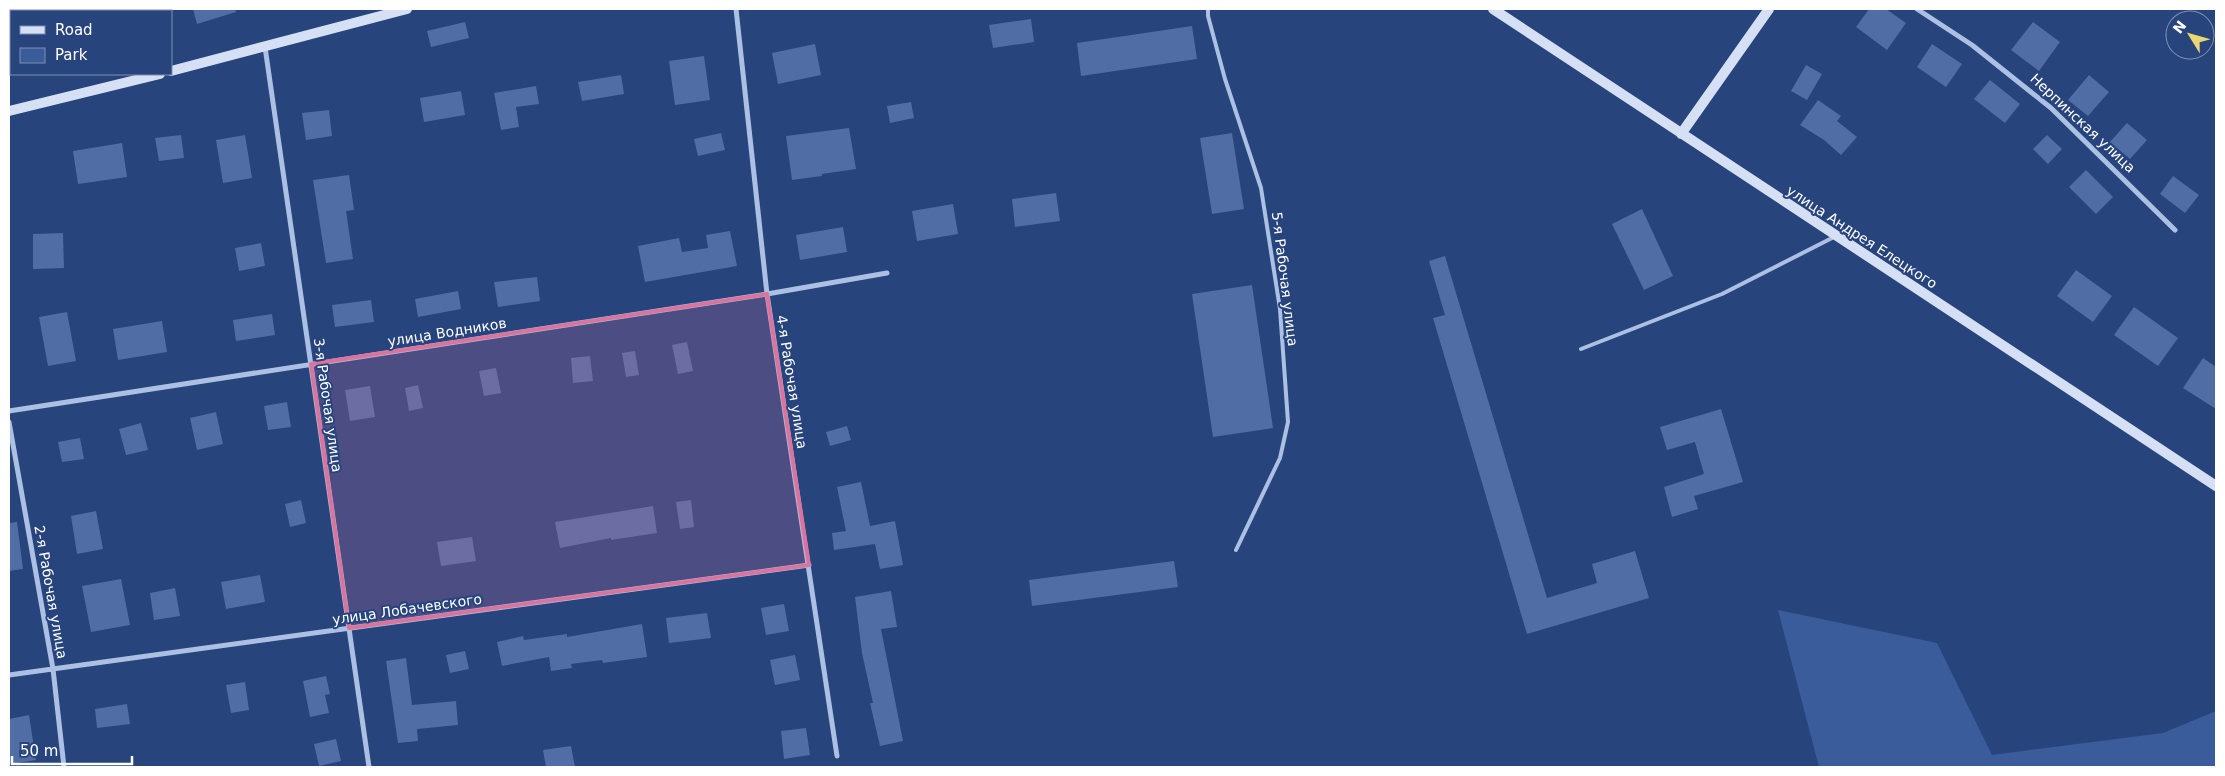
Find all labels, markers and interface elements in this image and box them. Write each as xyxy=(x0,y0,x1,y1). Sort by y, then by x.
legend xyxy=(10,10,172,75)
north arrow xyxy=(2165,10,2215,60)
text: N xyxy=(2170,18,2190,37)
text: Road xyxy=(55,21,93,39)
text: Park xyxy=(55,46,88,64)
street label: Нерпинская улица xyxy=(2027,70,2139,176)
street label: улица Андрея Елецкого xyxy=(1784,182,1940,292)
street label: 5-я Рабочая улица xyxy=(1269,211,1301,347)
street label: 4-я Рабочая улица xyxy=(774,314,810,450)
street label: улица Водников xyxy=(386,315,508,349)
street label: 3-я Рабочая улица xyxy=(311,337,345,473)
street label: 2-я Рабочая улица xyxy=(31,524,71,660)
street label: улица Лобачевского xyxy=(331,591,483,627)
scale bar xyxy=(12,734,132,766)
text: 50 m xyxy=(20,742,58,760)

